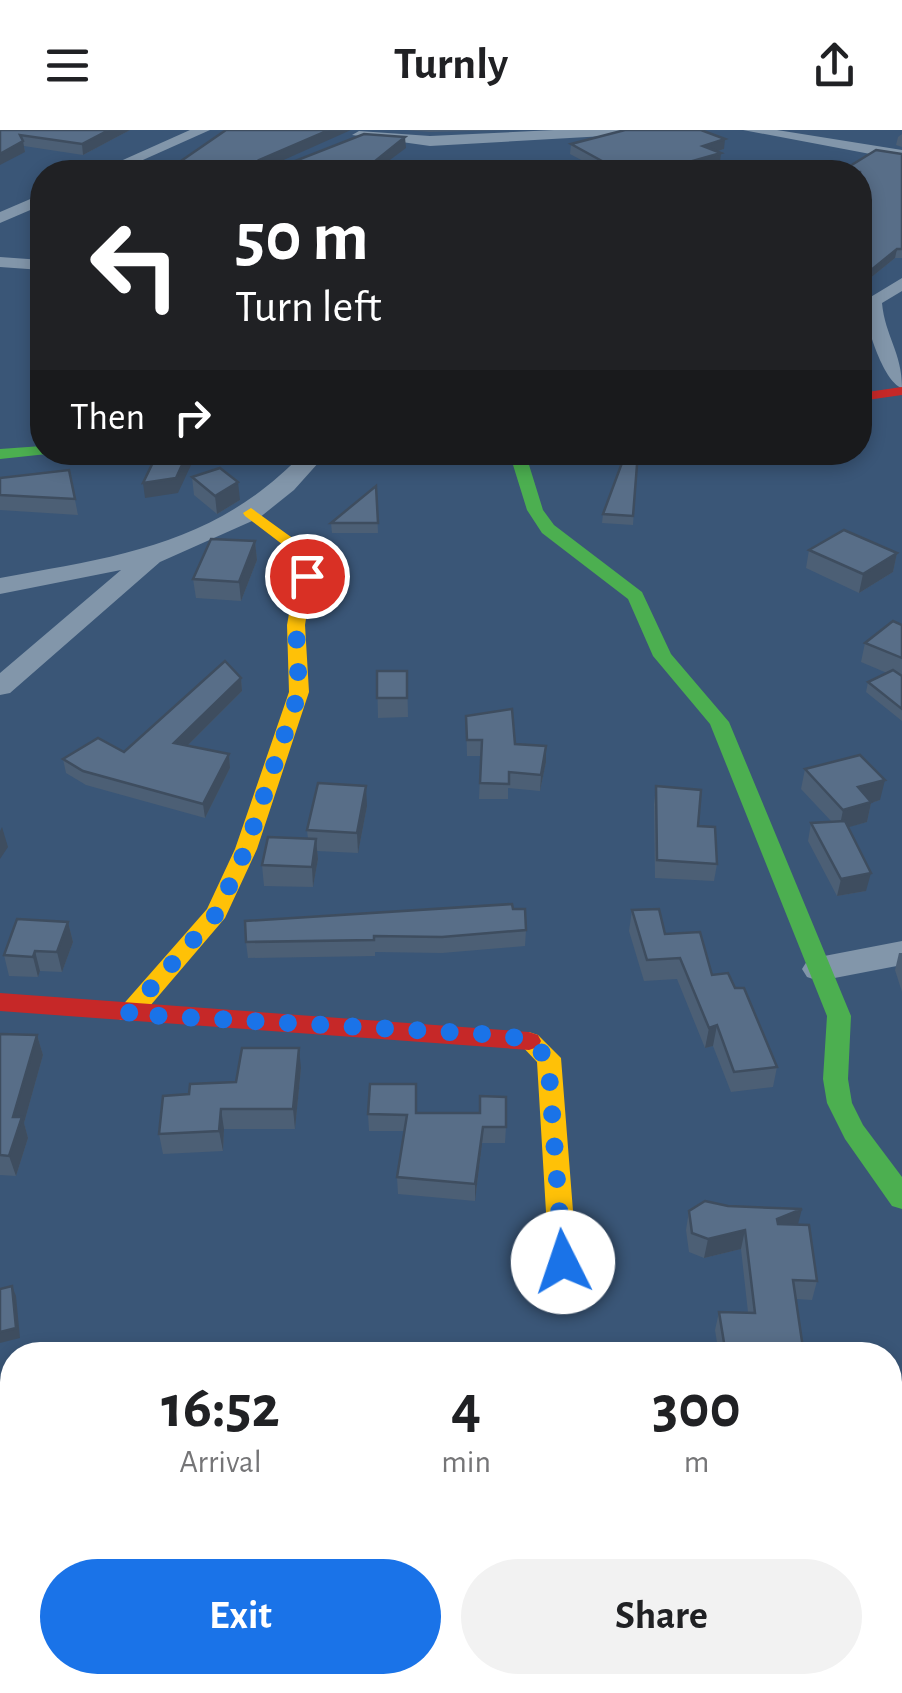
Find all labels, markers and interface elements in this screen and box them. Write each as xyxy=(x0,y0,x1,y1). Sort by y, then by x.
icon: menu xyxy=(40,38,95,93)
icon: share xyxy=(807,38,862,93)
text: Turnly xyxy=(394,42,508,87)
icon: left xyxy=(70,200,200,330)
text: 50 m xyxy=(235,203,369,273)
text: Turn left xyxy=(235,285,382,330)
icon: right xyxy=(165,390,220,445)
text: Then xyxy=(70,399,145,437)
pin xyxy=(265,534,350,619)
icon: arrive xyxy=(280,549,335,604)
position arrow xyxy=(511,1210,615,1314)
text: 16:52 xyxy=(161,1378,280,1438)
text: 4 xyxy=(451,1378,481,1438)
text: 300 xyxy=(652,1378,741,1438)
text: Arrival xyxy=(179,1446,262,1478)
text: min xyxy=(441,1446,491,1478)
text: m xyxy=(684,1446,709,1478)
button: Exit xyxy=(40,1559,441,1674)
button: Share xyxy=(461,1559,862,1674)

